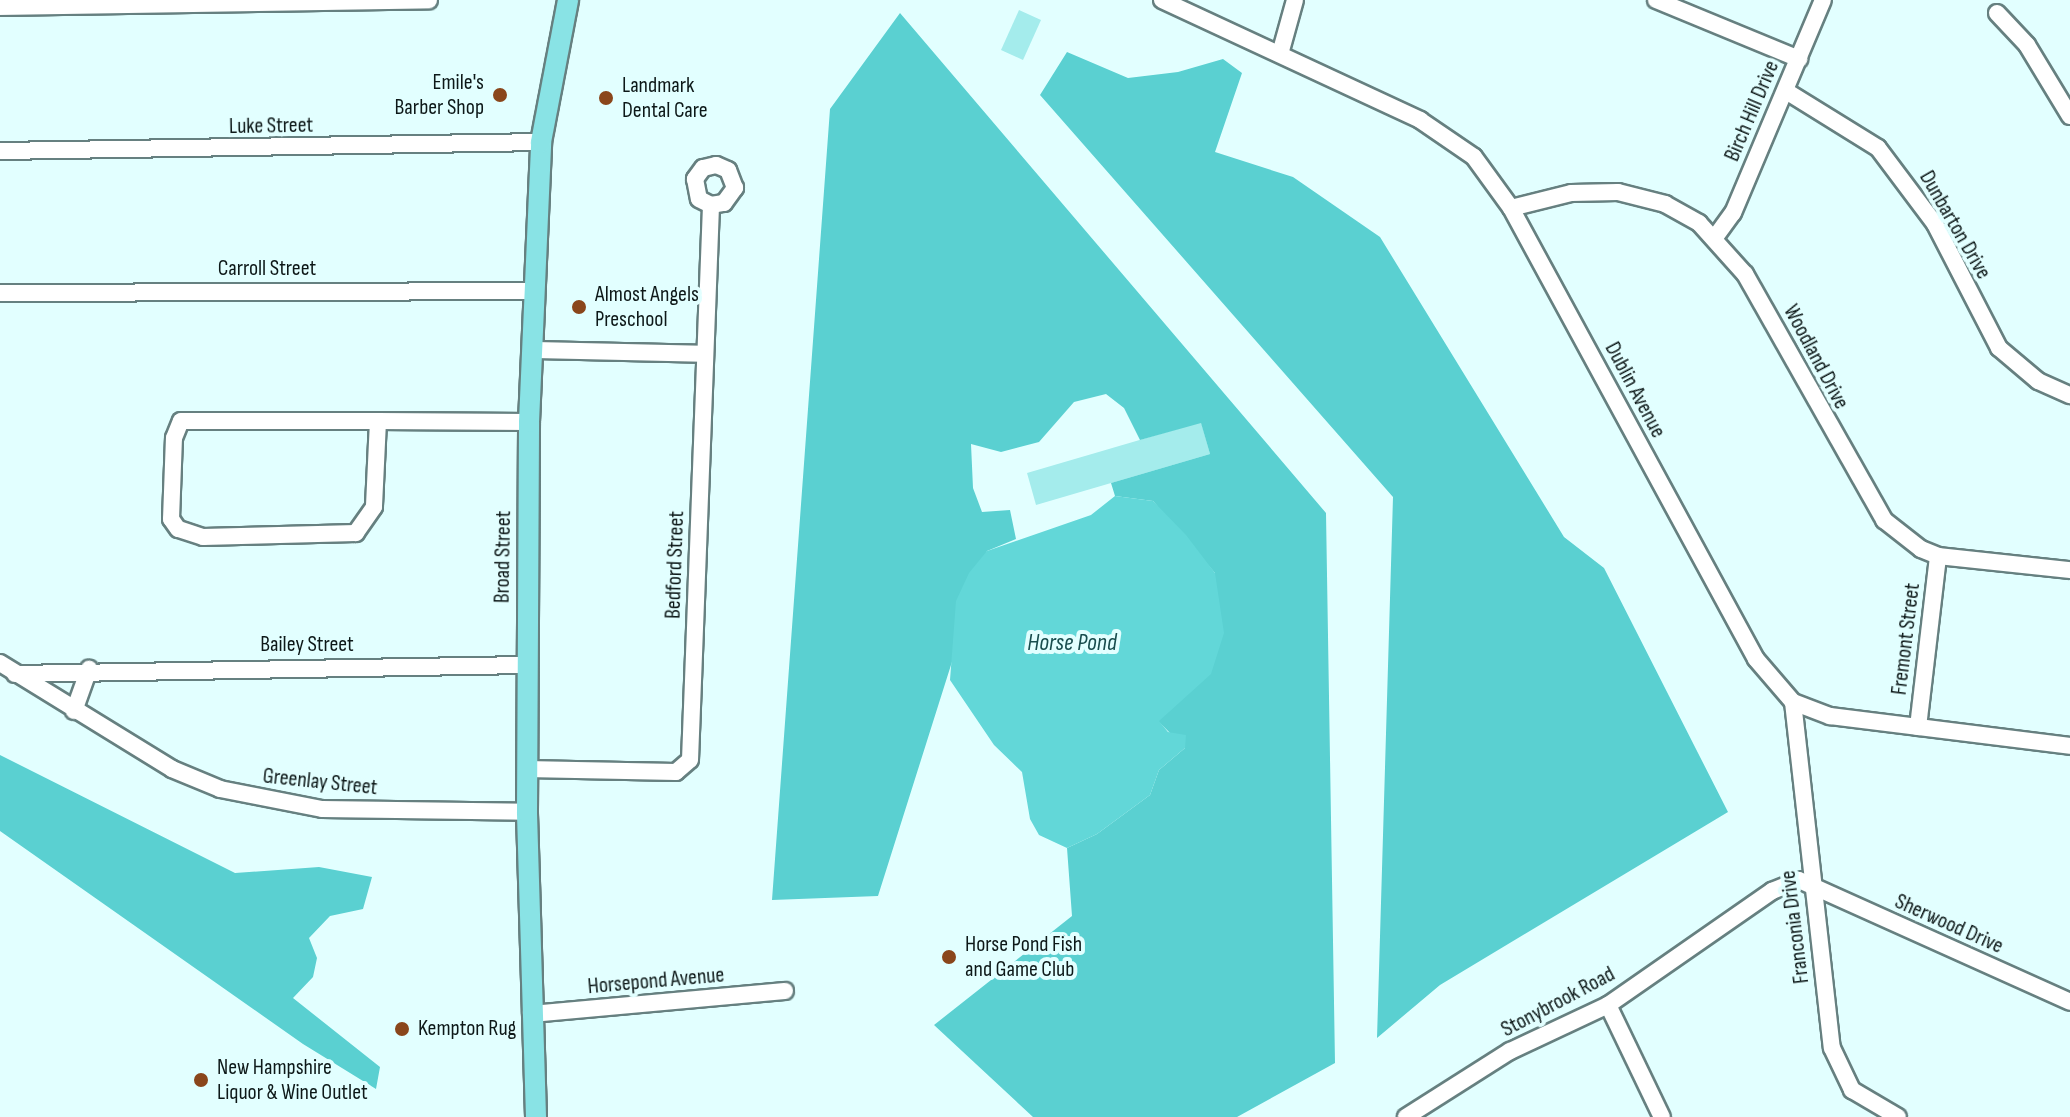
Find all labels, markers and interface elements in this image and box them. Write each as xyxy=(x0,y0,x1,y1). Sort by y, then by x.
street label: Birch Hill Drive xyxy=(1719,57,1785,165)
place label: Emile's Barber Shop xyxy=(395,69,484,120)
place label: Landmark Dental Care xyxy=(622,72,707,124)
marker: Emile's Barber Shop xyxy=(491,86,509,104)
marker: Landmark Dental Care xyxy=(597,89,615,107)
street label: Luke Street xyxy=(229,112,313,140)
street label: Dunbarton Drive xyxy=(1913,166,1997,284)
street label: Carroll Street xyxy=(218,256,316,282)
place label: Almost Angels Preschool xyxy=(595,281,699,332)
marker: Almost Angels Preschool xyxy=(570,298,588,316)
street label: Woodland Drive xyxy=(1777,300,1855,414)
street label: Dublin Avenue xyxy=(1599,338,1671,442)
street label: Broad Street xyxy=(489,511,517,603)
street label: Bedford Street xyxy=(660,511,690,619)
street label: Fremont Street xyxy=(1886,582,1926,696)
water label: Horse Pond xyxy=(1027,629,1117,657)
street label: Bailey Street xyxy=(260,632,354,658)
street label: Greenlay Street xyxy=(261,763,379,801)
street label: Franconia Drive xyxy=(1775,869,1815,985)
street label: Sherwood Drive xyxy=(1891,888,2007,960)
place label: Horse Pond Fish and Game Club xyxy=(965,931,1082,982)
marker: Horse Pond Fish and Game Club xyxy=(940,948,958,966)
street label: Stonybrook Road xyxy=(1497,961,1619,1043)
street label: Horsepond Avenue xyxy=(587,962,725,1000)
place label: Kempton Rug xyxy=(418,1016,516,1042)
marker: Kempton Rug xyxy=(393,1020,411,1038)
place label: New Hampshire Liquor & Wine Outlet xyxy=(217,1054,368,1106)
marker: New Hampshire Liquor & Wine Outlet xyxy=(192,1071,210,1089)

